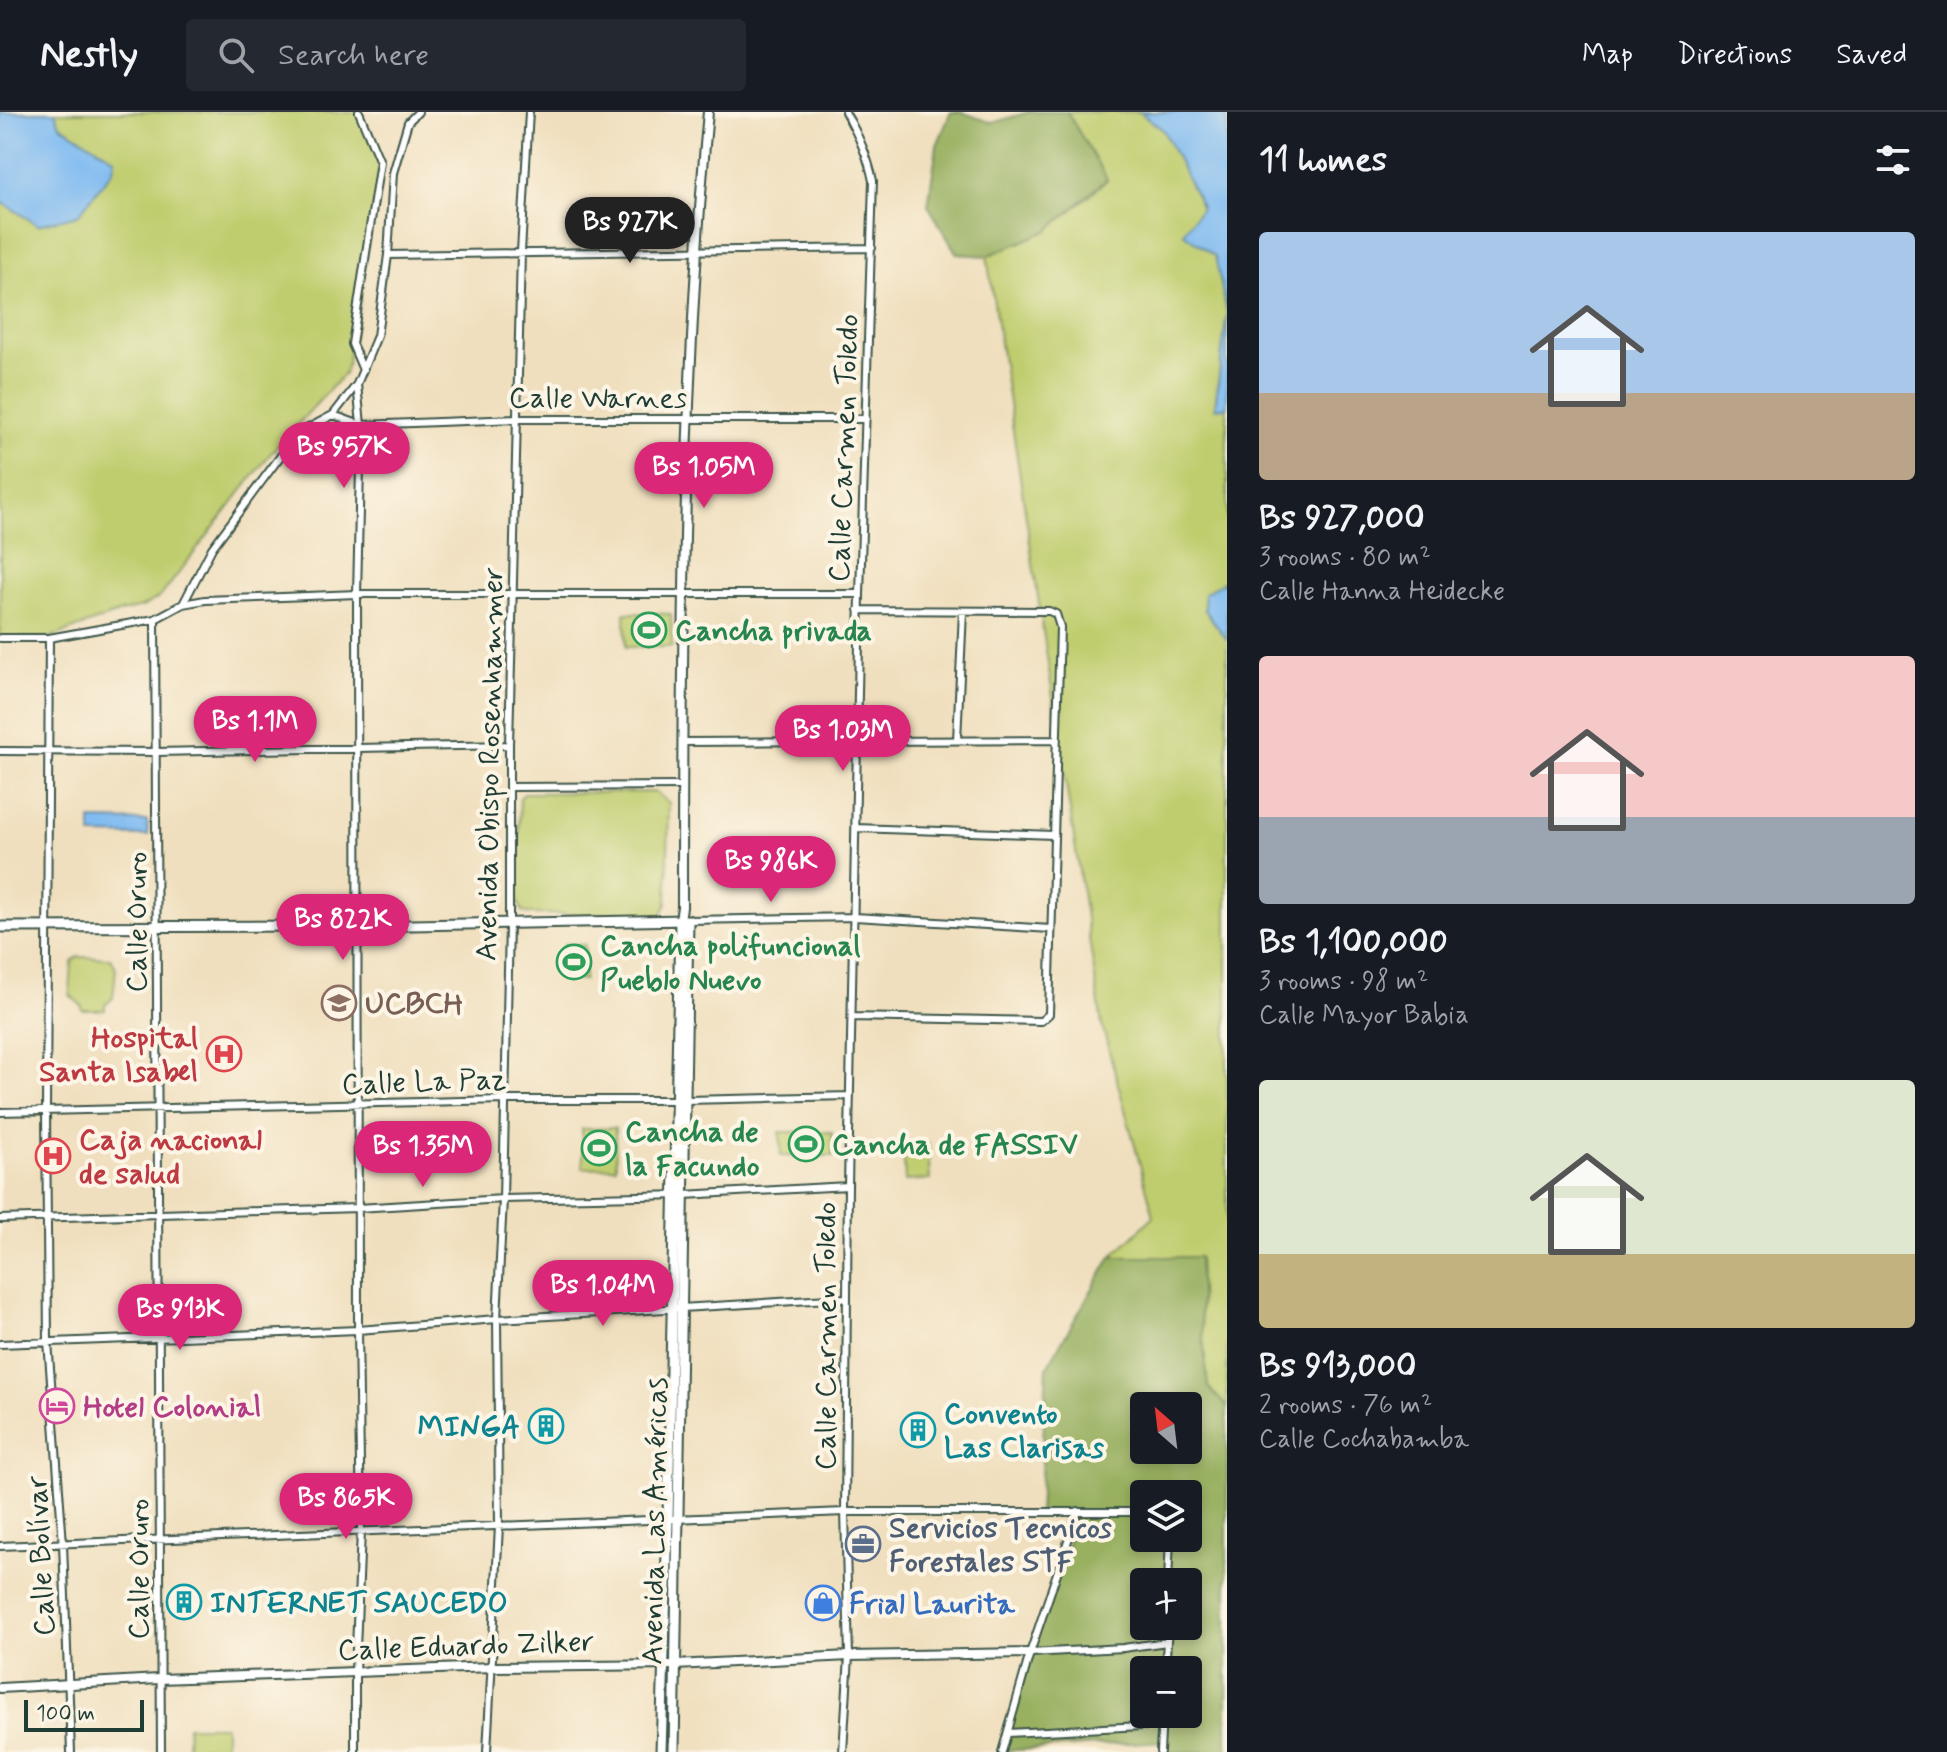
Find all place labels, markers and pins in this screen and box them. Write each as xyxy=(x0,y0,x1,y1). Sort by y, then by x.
pin: Bs 927K xyxy=(556,197,704,265)
pin: Bs 957K xyxy=(270,422,418,490)
pin: Bs 1.05M xyxy=(621,442,787,510)
sports icon: Cancha privada xyxy=(630,611,668,649)
place label: Cancha privada xyxy=(675,612,872,651)
pin: Bs 1.1M xyxy=(181,696,329,764)
pin: Bs 1.03M xyxy=(760,705,926,773)
pin: Bs 986K xyxy=(697,836,845,904)
pin: Bs 822K xyxy=(269,894,417,962)
place label: Cancha polifuncional Pueblo Nuevo xyxy=(600,927,861,1000)
sports icon: Cancha polifuncional Pueblo Nuevo xyxy=(555,943,593,981)
school or university icon: UCBCH xyxy=(320,984,358,1022)
place label: UCBCH xyxy=(365,985,463,1024)
place label: Hospital Santa Isabel xyxy=(39,1019,198,1092)
hospital icon: Hospital Santa Isabel xyxy=(205,1035,243,1073)
place label: Cancha de la Facundo xyxy=(625,1113,760,1186)
place label: Caja nacional de salud xyxy=(79,1121,262,1194)
pin: Bs 1.35M xyxy=(340,1121,506,1189)
sports icon: Cancha de FASSIV xyxy=(787,1125,825,1163)
place label: Cancha de FASSIV xyxy=(832,1126,1078,1165)
sports icon: Cancha de la Facundo xyxy=(580,1129,618,1167)
hospital icon: Caja nacional de salud xyxy=(34,1137,72,1175)
pin: Bs 1.04M xyxy=(520,1260,686,1328)
pin: Bs 913K xyxy=(106,1284,254,1352)
hotel icon: Hotel Colonial xyxy=(38,1387,76,1425)
place label: Hotel Colonial xyxy=(83,1388,261,1427)
place label: Convento Las Clarisas xyxy=(944,1395,1105,1468)
building icon: MINGA xyxy=(527,1407,565,1445)
place label: MINGA xyxy=(418,1408,520,1447)
building icon: Convento Las Clarisas xyxy=(899,1411,937,1449)
pin: Bs 865K xyxy=(272,1473,420,1541)
place label: Servicios Tecnicos Forestales STF xyxy=(889,1509,1112,1582)
office icon: Servicios Tecnicos Forestales STF xyxy=(844,1525,882,1563)
building icon: INTERNET SAUCEDO xyxy=(165,1583,203,1621)
place label: INTERNET SAUCEDO xyxy=(210,1584,508,1623)
shop icon: Frial Laurita xyxy=(804,1584,842,1622)
place label: Frial Laurita xyxy=(849,1585,1016,1624)

